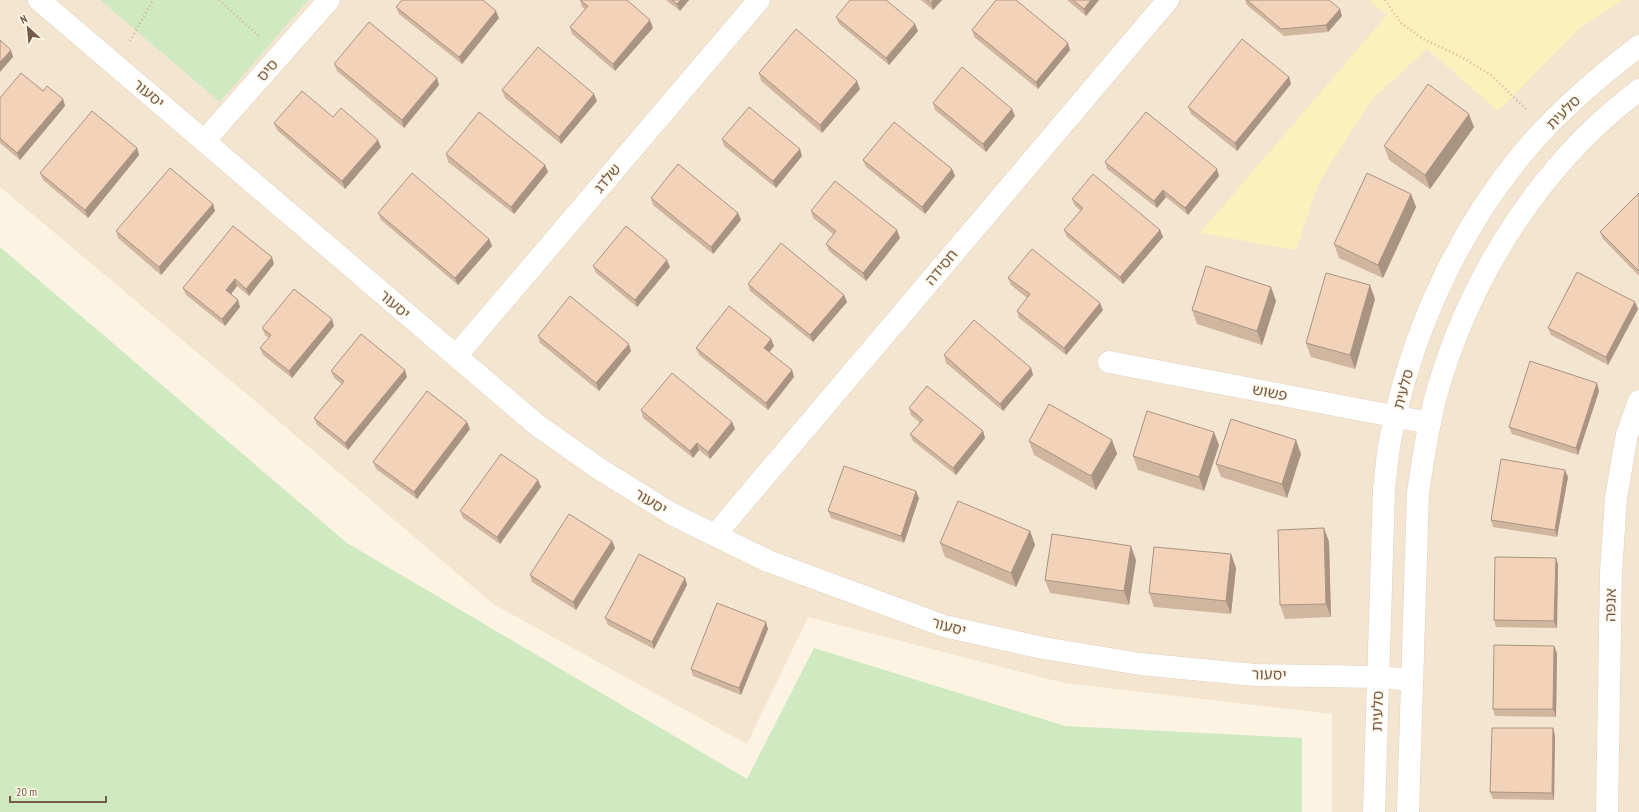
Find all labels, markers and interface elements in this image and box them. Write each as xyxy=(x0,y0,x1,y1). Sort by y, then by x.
north arrow xyxy=(8,8,48,48)
text: N xyxy=(18,11,29,27)
street label: סיס xyxy=(252,55,282,85)
street label: יסעור xyxy=(129,74,169,112)
street label: סלעית xyxy=(1542,91,1584,133)
street label: שלדג xyxy=(589,159,625,197)
street label: חסידה xyxy=(920,245,962,289)
street label: יסעור xyxy=(376,285,414,323)
street label: סלעית xyxy=(1389,367,1417,411)
street label: פשוש xyxy=(1251,379,1289,405)
street label: יסעור xyxy=(631,484,671,518)
street label: אנפה xyxy=(1600,588,1620,622)
street label: יסעור xyxy=(930,612,968,640)
street label: יסעור xyxy=(1251,664,1287,684)
street label: סלעית xyxy=(1367,690,1387,732)
scale bar xyxy=(10,778,106,804)
text: 20 m xyxy=(16,784,37,799)

